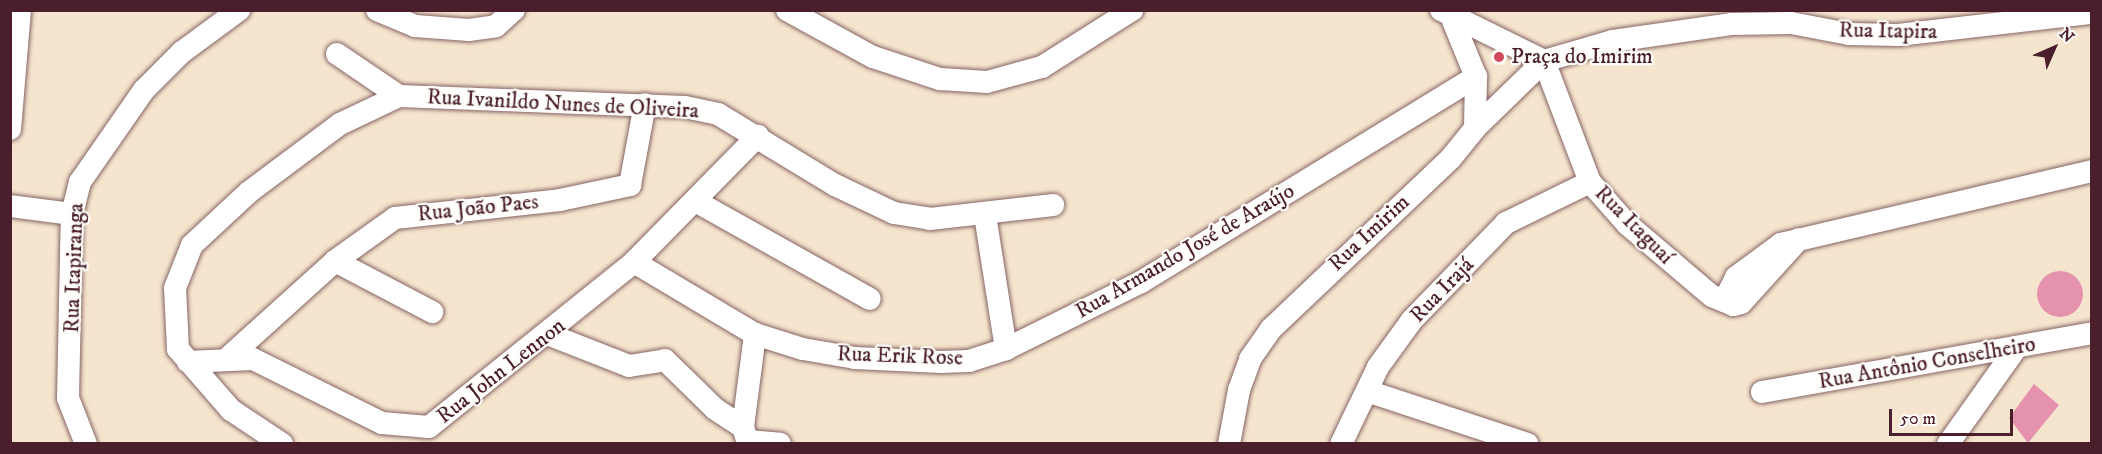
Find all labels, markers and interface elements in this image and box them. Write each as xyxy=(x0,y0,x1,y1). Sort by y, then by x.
street label: Rua Itapira xyxy=(1838,17,1938,45)
north arrow xyxy=(2024,18,2084,78)
text: N xyxy=(2055,24,2078,47)
place label: Praça do Imirim xyxy=(1511,44,1653,70)
marker: Praça do Imirim xyxy=(1492,50,1506,64)
street label: Rua Ivanildo Nunes de Oliveira xyxy=(426,84,700,124)
street label: Rua Armando José de Araújo xyxy=(1071,177,1299,325)
street label: Rua Itaguaí xyxy=(1589,180,1679,270)
street label: Rua João Paes xyxy=(416,189,540,227)
street label: Rua Imirim xyxy=(1323,189,1415,277)
street label: Rua Itapiranga xyxy=(59,202,89,334)
street label: Rua Irajá xyxy=(1405,252,1479,328)
street label: Rua John Lennon xyxy=(431,313,571,429)
street label: Rua Antônio Conselheiro xyxy=(1816,331,2038,395)
street label: Rua Erik Rose xyxy=(837,341,963,371)
scale bar xyxy=(1892,397,2016,435)
text: 50 m xyxy=(1900,408,1936,430)

